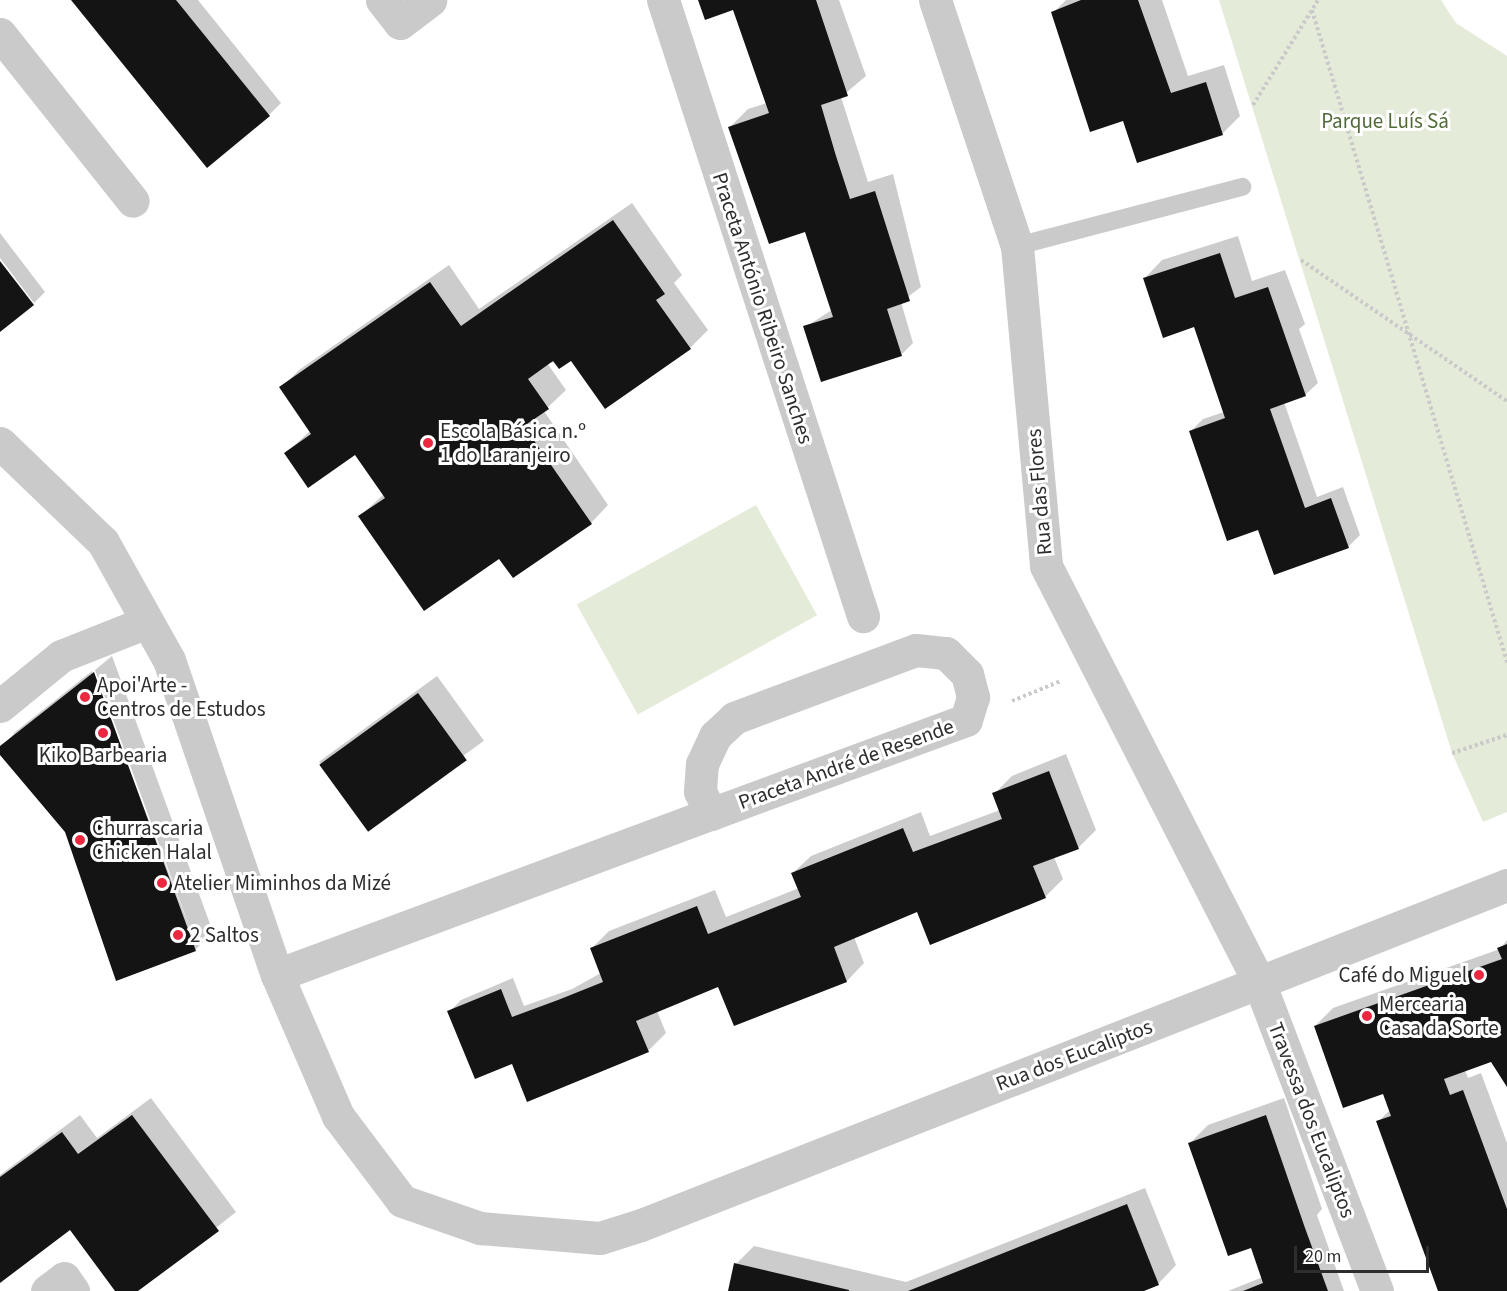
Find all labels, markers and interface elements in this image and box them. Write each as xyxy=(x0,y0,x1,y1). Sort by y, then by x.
park label: Parque Luís Sá xyxy=(1321,108,1449,134)
street label: Praceta António Ribeiro Sanches xyxy=(707,169,819,447)
place label: Escola Básica n.º 1 do Laranjeiro xyxy=(440,418,586,468)
street label: Rua das Flores xyxy=(1021,428,1057,556)
marker: Escola Básica n.º 1 do Laranjeiro xyxy=(421,436,435,450)
place label: Apoi'Arte - Centros de Estudos xyxy=(97,672,265,722)
marker: Apoi'Arte - Centros de Estudos xyxy=(78,690,92,704)
street label: Praceta André de Resende xyxy=(735,713,957,815)
marker: Kiko Barbearia xyxy=(96,726,110,740)
place label: Kiko Barbearia xyxy=(39,742,167,768)
place label: Churrascaria Chicken Halal xyxy=(92,815,212,865)
marker: Churrascaria Chicken Halal xyxy=(73,833,87,847)
place label: Atelier Miminhos da Mizé xyxy=(174,870,391,896)
marker: Atelier Miminhos da Mizé xyxy=(155,876,169,890)
place label: 2 Saltos xyxy=(190,922,259,948)
marker: 2 Saltos xyxy=(171,928,185,942)
place label: Café do Miguel xyxy=(1338,962,1467,988)
marker: Café do Miguel xyxy=(1472,968,1486,982)
place label: Mercearia Casa da Sorte xyxy=(1379,991,1499,1041)
marker: Mercearia Casa da Sorte xyxy=(1360,1009,1374,1023)
street label: Rua dos Eucaliptos xyxy=(992,1014,1156,1096)
street label: Travessa dos Eucaliptos xyxy=(1263,1019,1361,1221)
scale bar xyxy=(1297,1234,1432,1272)
text: 20 m xyxy=(1305,1244,1341,1269)

